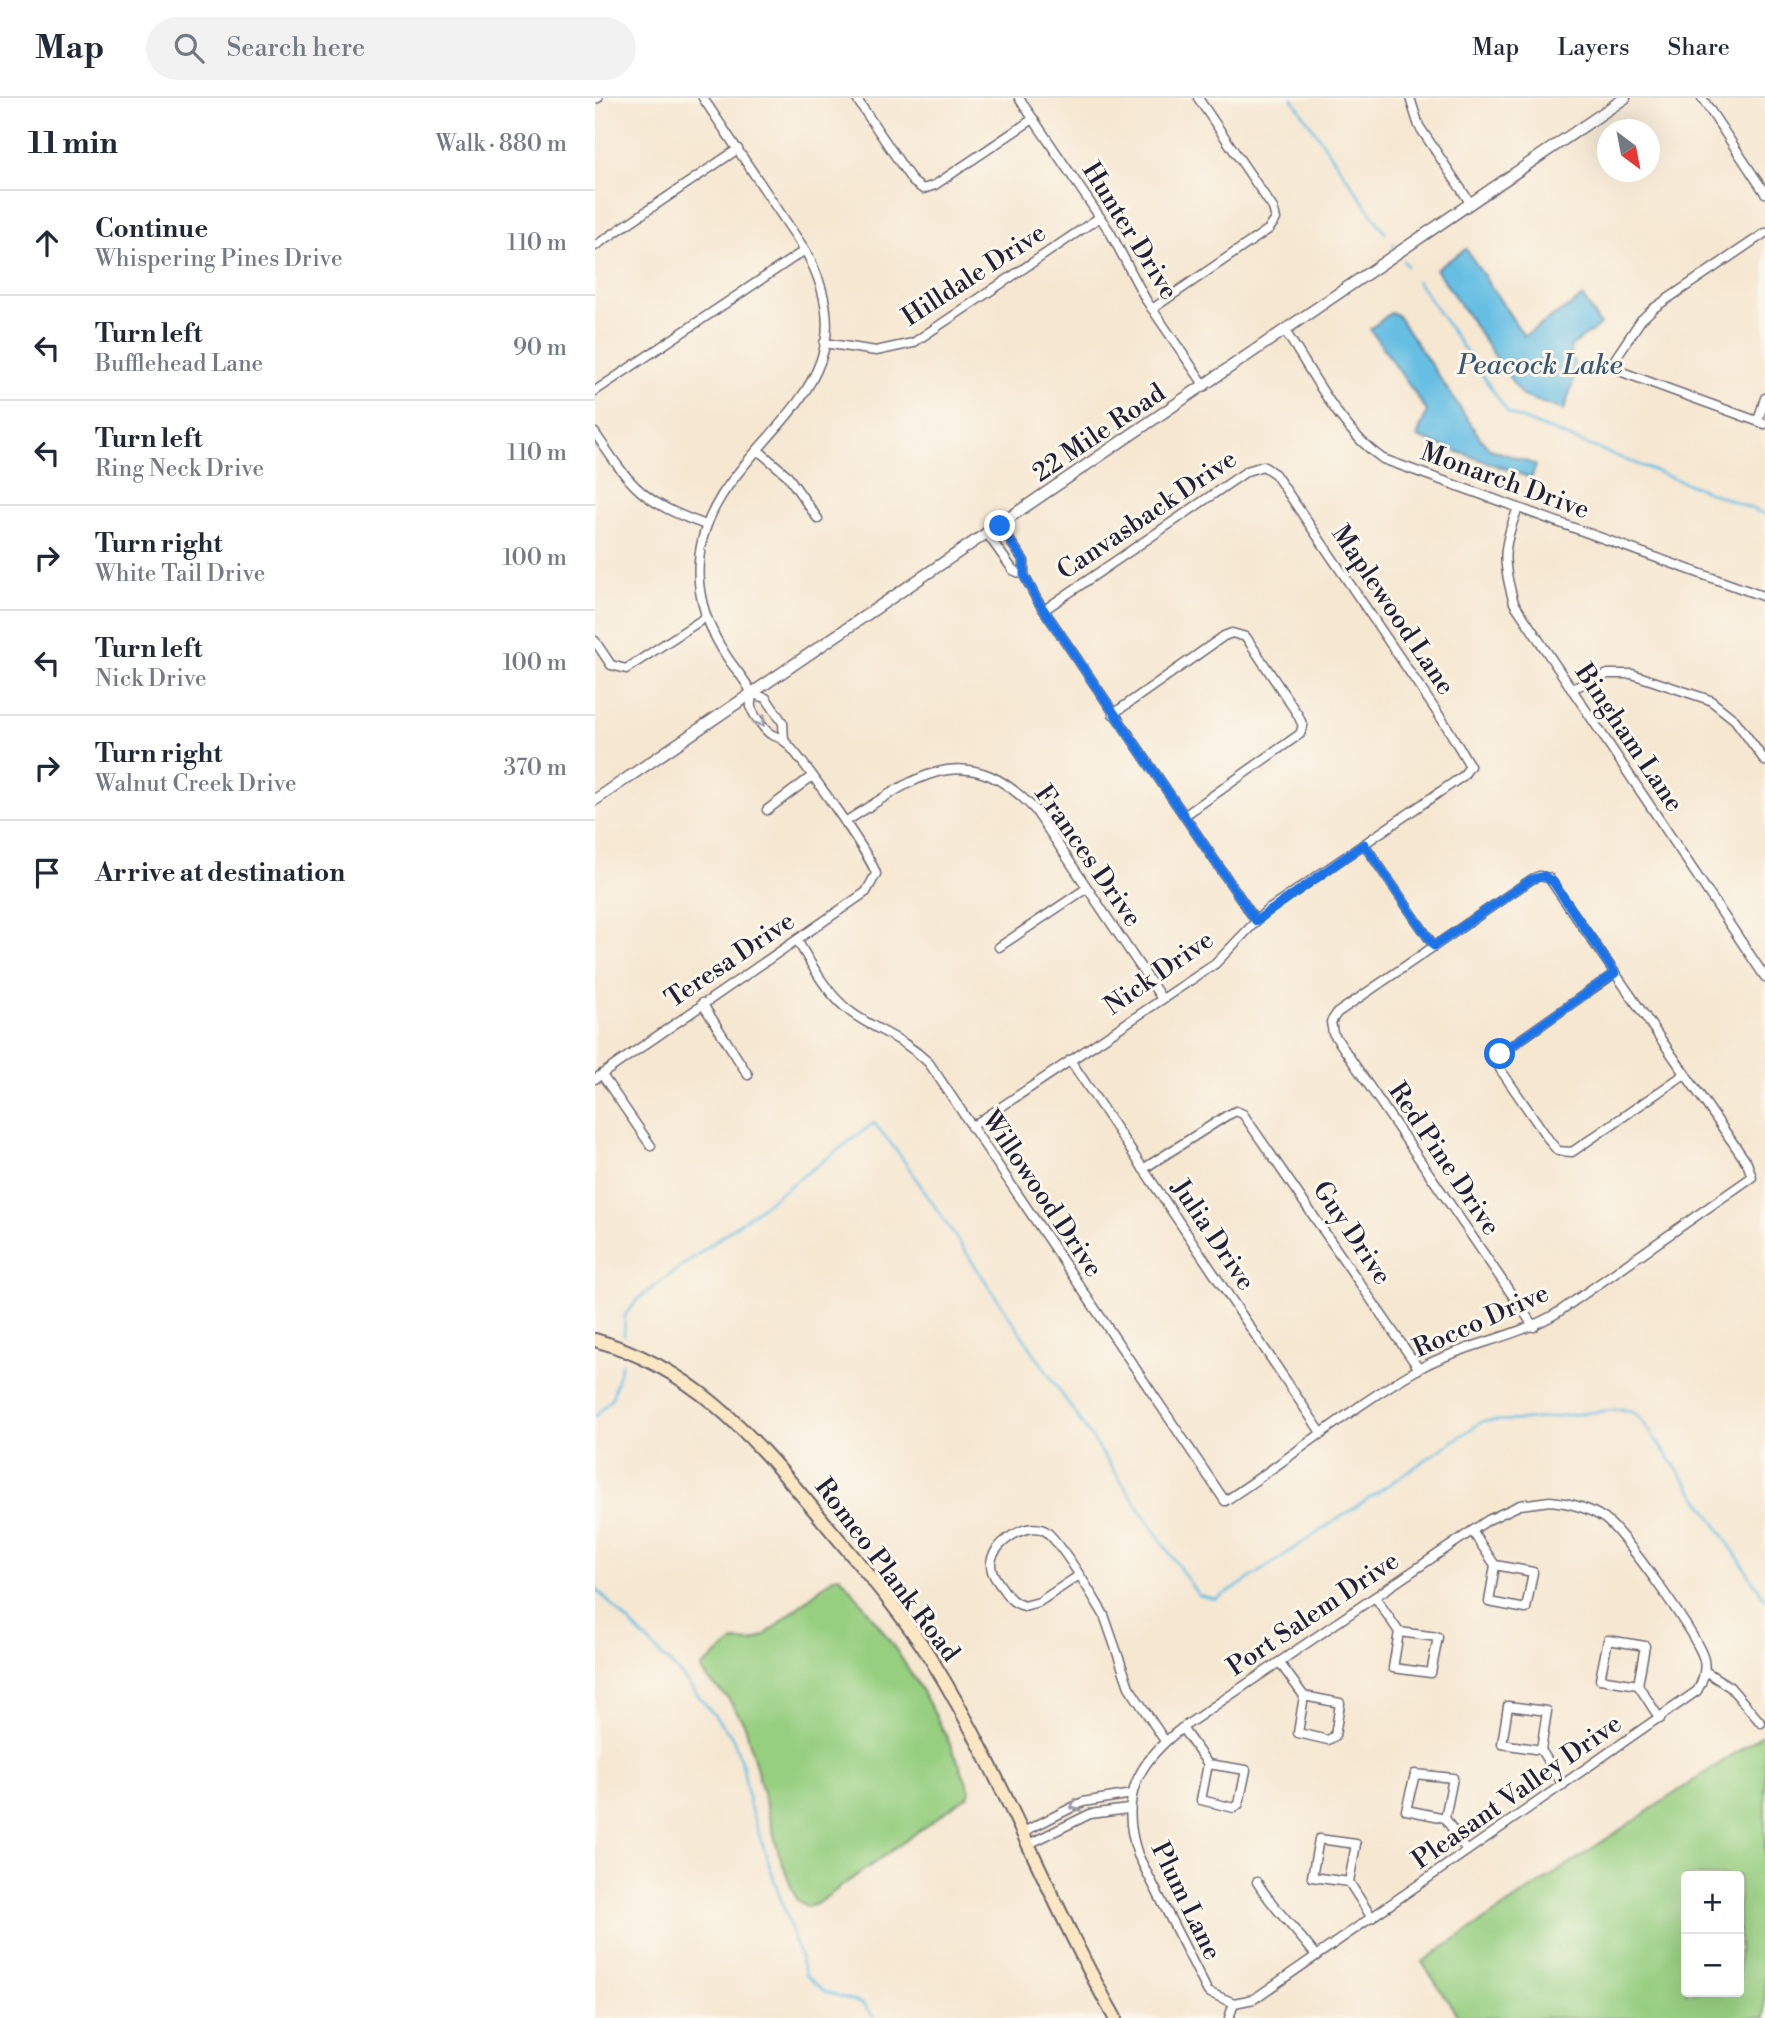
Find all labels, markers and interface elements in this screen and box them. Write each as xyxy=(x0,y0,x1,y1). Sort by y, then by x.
search box xyxy=(146,17,636,80)
text: Map xyxy=(35,28,104,69)
icon: search xyxy=(170,29,208,67)
text: Search here xyxy=(226,32,365,64)
text: Map xyxy=(1472,33,1519,63)
text: Layers xyxy=(1557,33,1629,63)
text: Share xyxy=(1667,33,1730,63)
north arrow xyxy=(1597,119,1660,182)
text: 11 min xyxy=(28,125,118,163)
text: Walk · 880 m xyxy=(436,130,567,158)
street label: Hunter Drive xyxy=(1075,156,1185,306)
text: Continue xyxy=(95,213,208,245)
street label: Hilldale Drive xyxy=(896,217,1052,333)
icon: ahead xyxy=(28,224,66,262)
text: 110 m xyxy=(507,229,567,257)
text: Whispering Pines Drive xyxy=(95,245,343,273)
text: Turn left xyxy=(95,318,203,350)
icon: left xyxy=(28,329,66,367)
text: 90 m xyxy=(513,334,567,362)
water label: Peacock Lake xyxy=(1456,348,1623,383)
text: Bufflehead Lane xyxy=(95,350,263,378)
street label: 22 Mile Road xyxy=(1027,377,1172,489)
text: Turn left xyxy=(95,423,203,455)
icon: left xyxy=(28,434,66,472)
street label: Monarch Drive xyxy=(1416,436,1594,526)
text: 110 m xyxy=(507,439,567,467)
street label: Canvasback Drive xyxy=(1051,443,1243,587)
text: Ring Neck Drive xyxy=(95,455,264,483)
route end xyxy=(984,510,1015,541)
street label: Maplewood Lane xyxy=(1324,519,1462,701)
text: Turn right xyxy=(95,528,223,560)
icon: right xyxy=(28,539,66,577)
text: 100 m xyxy=(502,544,567,572)
text: White Tail Drive xyxy=(95,560,265,588)
text: Turn left xyxy=(95,633,203,665)
icon: left xyxy=(28,644,66,682)
text: 100 m xyxy=(502,649,567,677)
street label: Bingham Lane xyxy=(1567,657,1690,818)
text: Nick Drive xyxy=(95,665,207,693)
one-way arrow xyxy=(752,714,765,727)
text: Turn right xyxy=(95,738,223,770)
icon: right xyxy=(28,749,66,787)
text: 370 m xyxy=(504,754,567,782)
text: Walnut Creek Drive xyxy=(95,770,297,798)
street label: Frances Drive xyxy=(1027,779,1149,933)
icon: arrive xyxy=(28,854,66,892)
text: Arrive at destination xyxy=(95,857,345,889)
street label: Teresa Drive xyxy=(659,905,801,1015)
street label: Nick Drive xyxy=(1098,924,1220,1022)
route start xyxy=(1484,1038,1515,1069)
street label: Red Pine Drive xyxy=(1381,1076,1507,1242)
street label: Willowood Drive xyxy=(974,1104,1110,1283)
street label: Julia Drive xyxy=(1164,1173,1262,1297)
street label: Guy Drive xyxy=(1306,1175,1398,1291)
street label: Rocco Drive xyxy=(1408,1277,1554,1365)
street label: Romeo Plank Road xyxy=(808,1472,967,1668)
street label: Port Salem Drive xyxy=(1221,1545,1405,1683)
street label: Pleasant Valley Drive xyxy=(1406,1708,1628,1876)
one-way arrow xyxy=(1069,1798,1082,1812)
street label: Plum Lane xyxy=(1144,1837,1228,1965)
map controls xyxy=(1681,1871,1744,1997)
button: + xyxy=(1681,1871,1744,1934)
button: − xyxy=(1681,1934,1744,1997)

